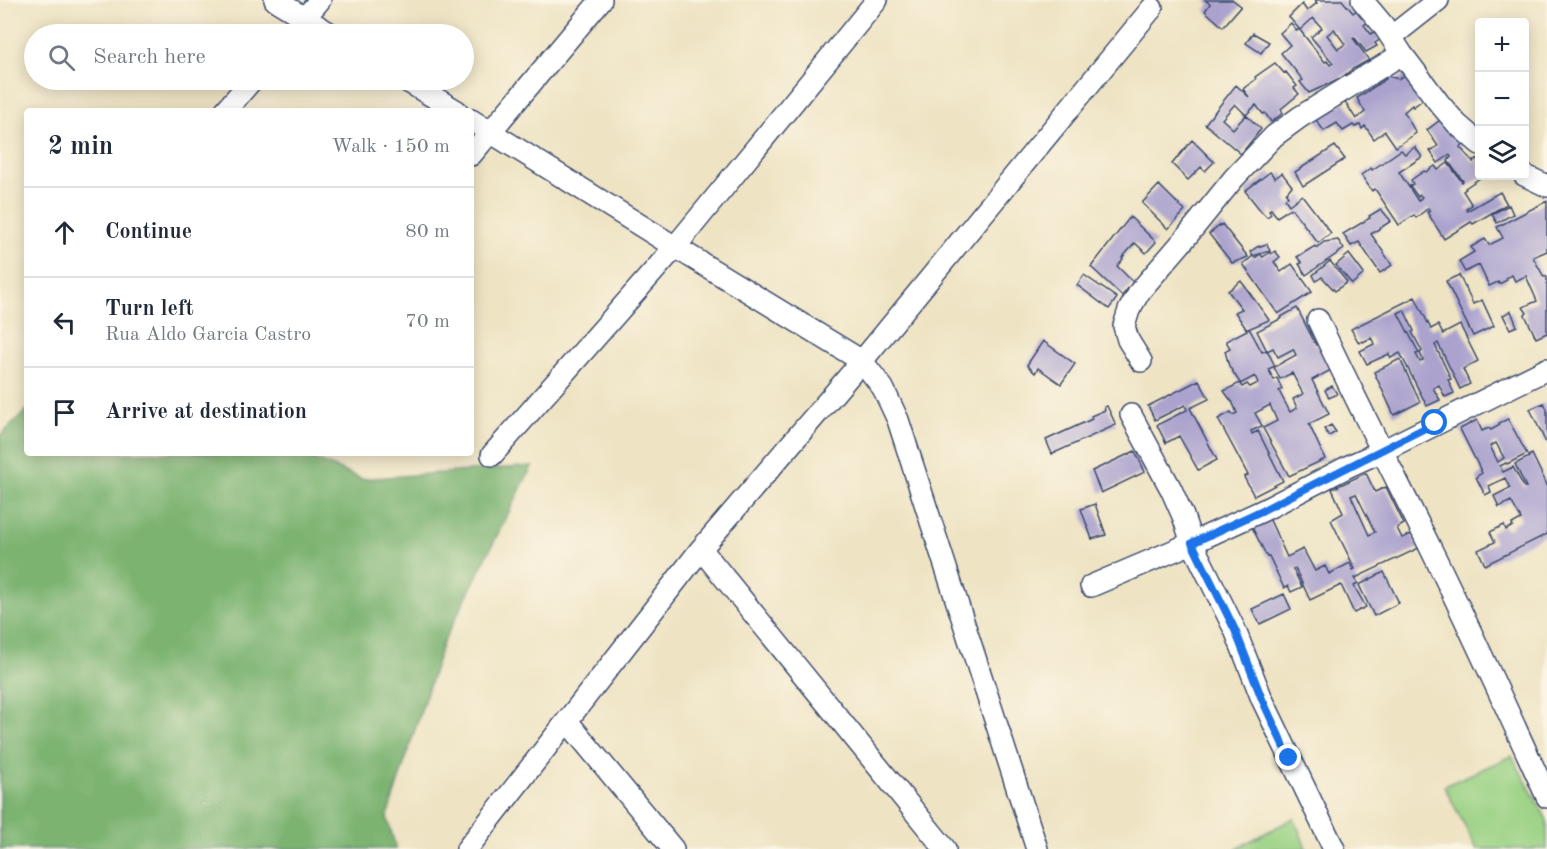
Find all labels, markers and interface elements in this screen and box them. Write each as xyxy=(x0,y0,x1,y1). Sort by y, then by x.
map controls xyxy=(1475,18,1529,180)
button: + xyxy=(1475,18,1529,72)
search box xyxy=(24,24,474,90)
icon: search xyxy=(45,41,78,74)
text: Search here xyxy=(93,46,206,68)
button: − xyxy=(1475,72,1529,126)
button: layers xyxy=(1475,126,1529,180)
text: 2 min xyxy=(48,134,113,160)
text: Walk · 150 m xyxy=(331,137,450,157)
icon: ahead xyxy=(48,216,81,249)
text: Continue xyxy=(105,221,192,243)
text: 80 m xyxy=(405,222,450,242)
text: Turn left xyxy=(105,298,194,320)
icon: left xyxy=(48,306,81,339)
text: 70 m xyxy=(405,312,450,332)
text: Rua Aldo Garcia Castro xyxy=(105,325,311,345)
icon: arrive xyxy=(48,396,81,429)
text: Arrive at destination xyxy=(105,401,307,423)
route start xyxy=(1421,409,1447,435)
route end xyxy=(1275,744,1301,770)

